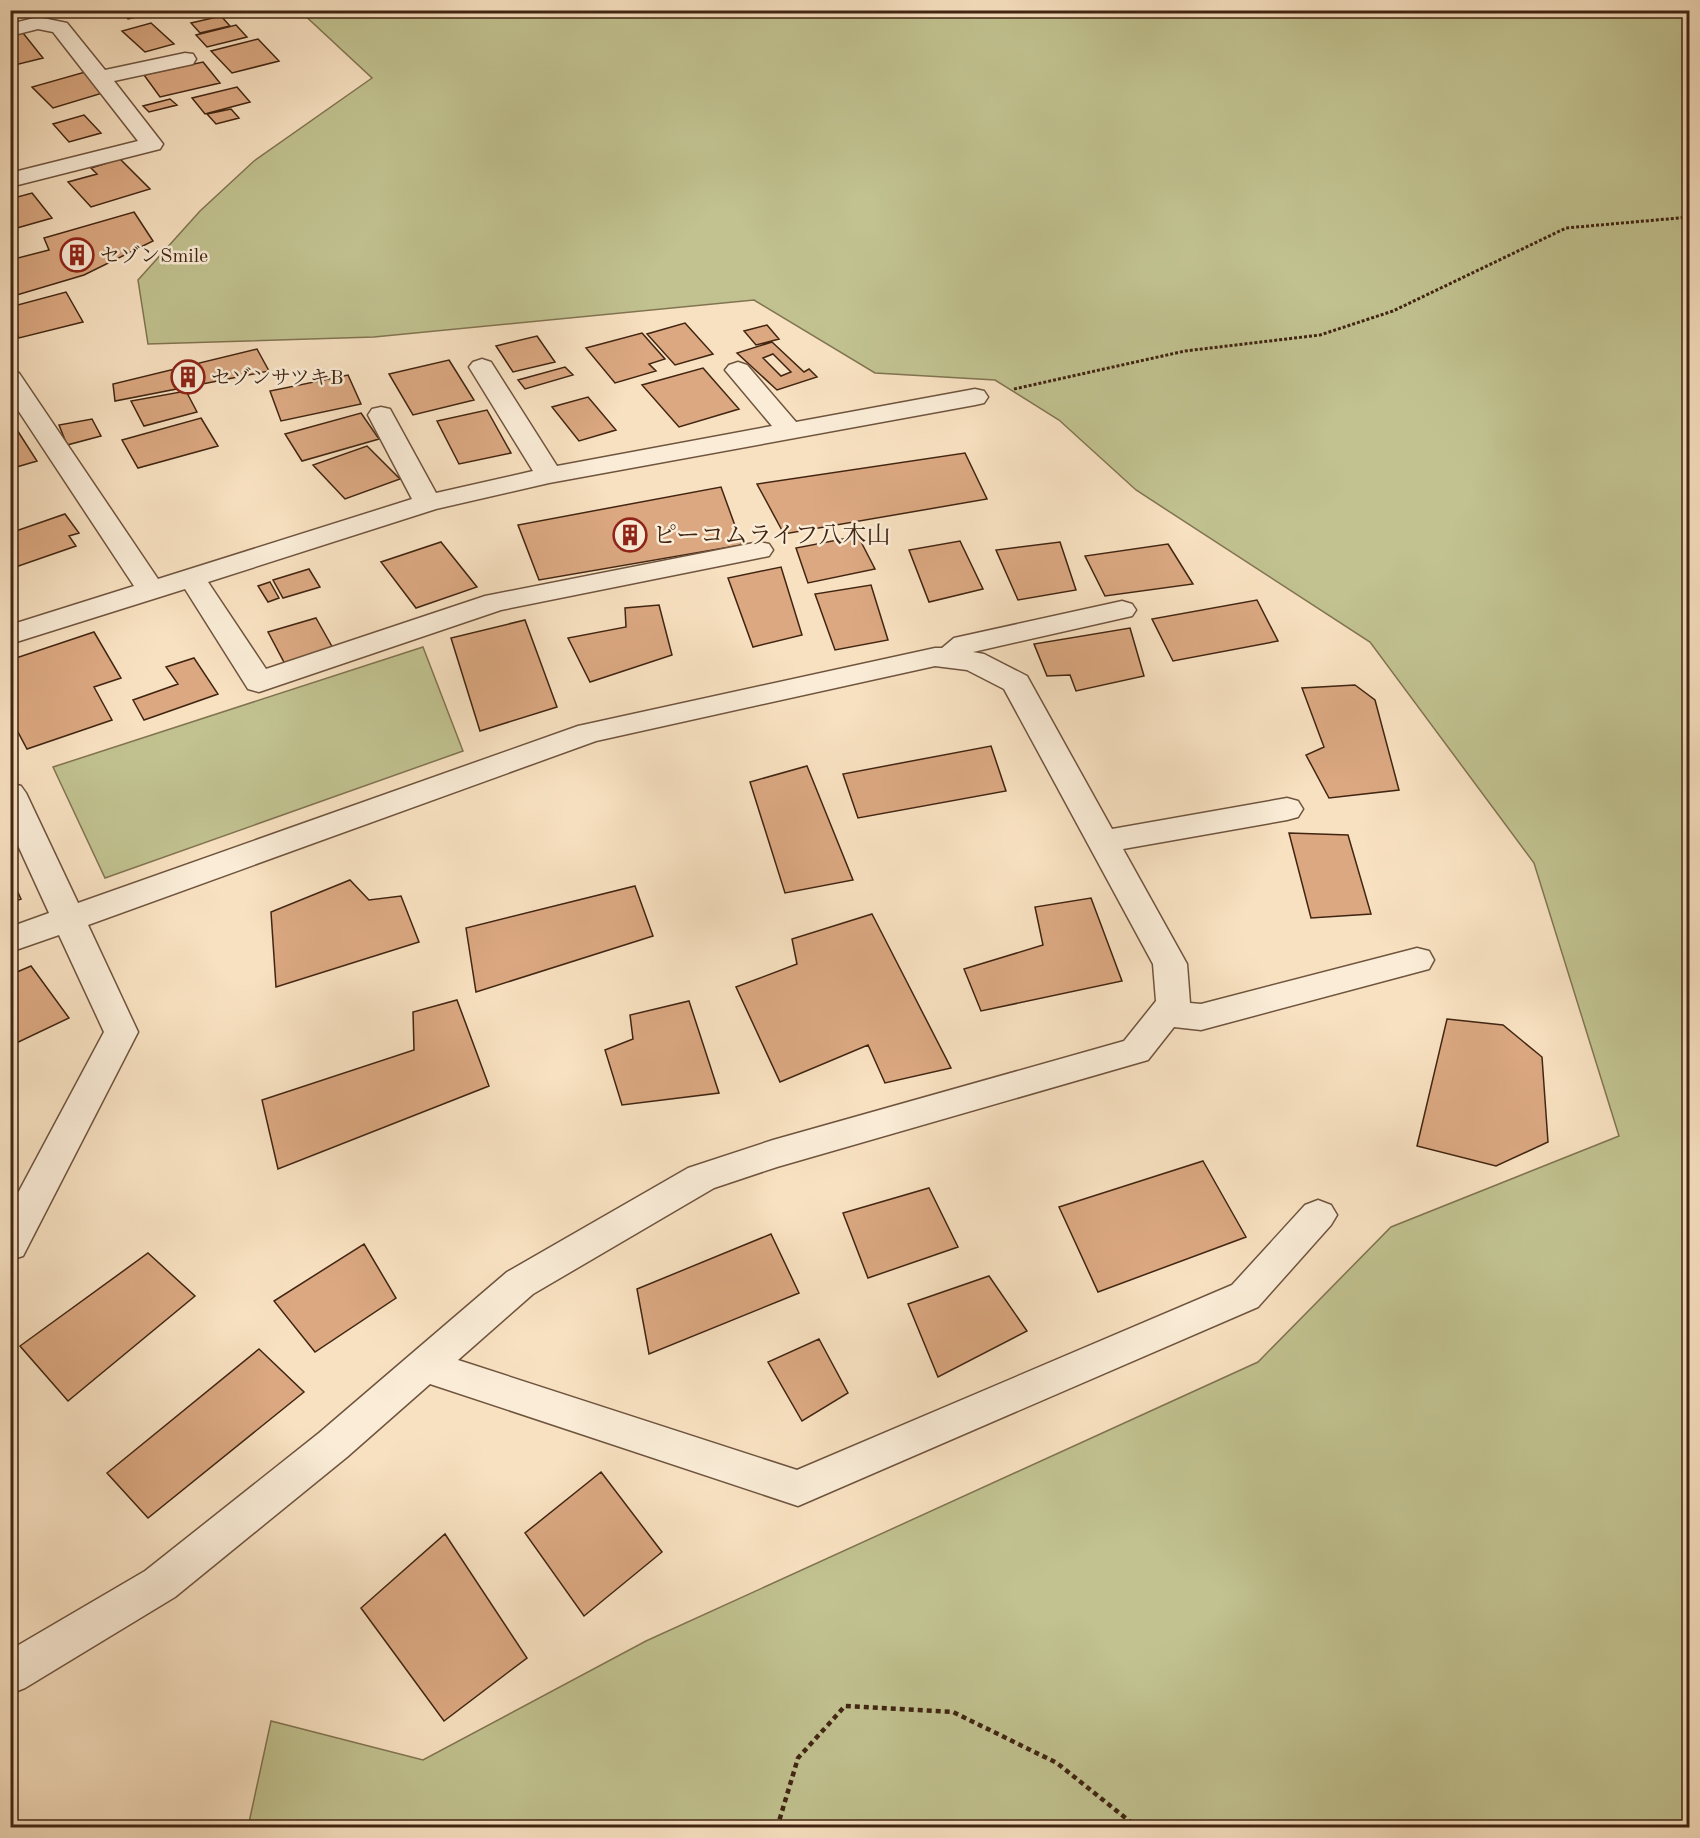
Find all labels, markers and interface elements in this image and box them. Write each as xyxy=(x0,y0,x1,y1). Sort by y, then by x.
building icon: セゾンSmile xyxy=(59,237,95,273)
place label: セゾンSmile xyxy=(100,245,208,267)
building icon: セゾンサツキB xyxy=(170,359,206,395)
place label: セゾンサツキB xyxy=(211,367,344,389)
building icon: ピーコムライフ八木山 xyxy=(612,517,648,553)
place label: ピーコムライフ八木山 xyxy=(653,522,891,549)

